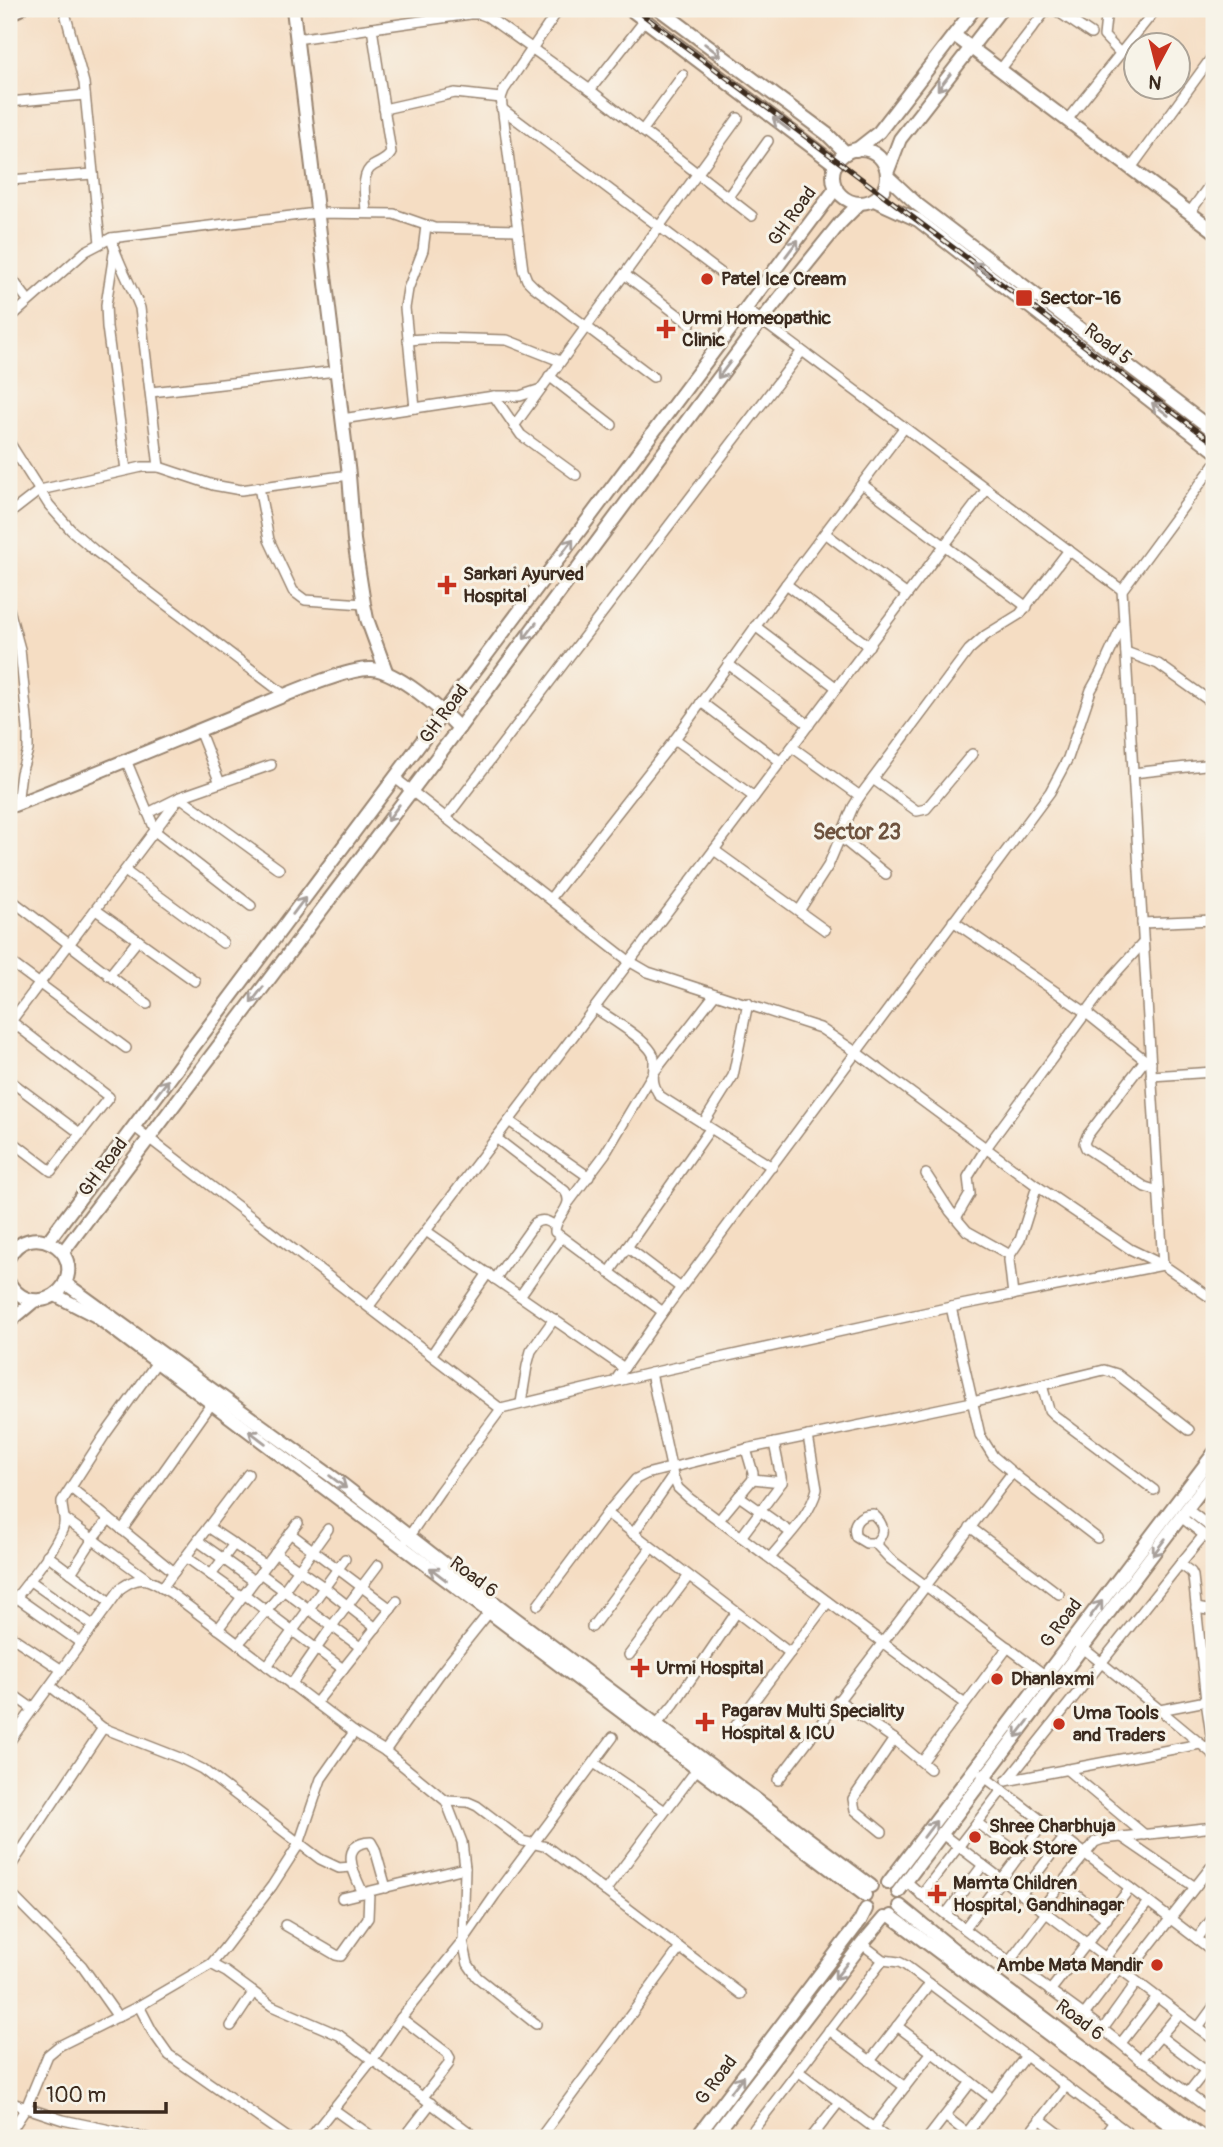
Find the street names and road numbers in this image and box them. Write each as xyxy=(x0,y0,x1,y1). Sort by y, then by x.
street label: GH Road xyxy=(762,182,822,250)
street label: Road 5 xyxy=(1079,318,1137,370)
street label: GH Road xyxy=(414,680,474,748)
street label: GH Road xyxy=(73,1133,133,1201)
street label: Road 6 xyxy=(445,1551,503,1603)
street label: G Road xyxy=(1035,1593,1087,1653)
street label: Road 6 xyxy=(1051,1994,1109,2046)
street label: G Road xyxy=(690,2050,742,2110)

